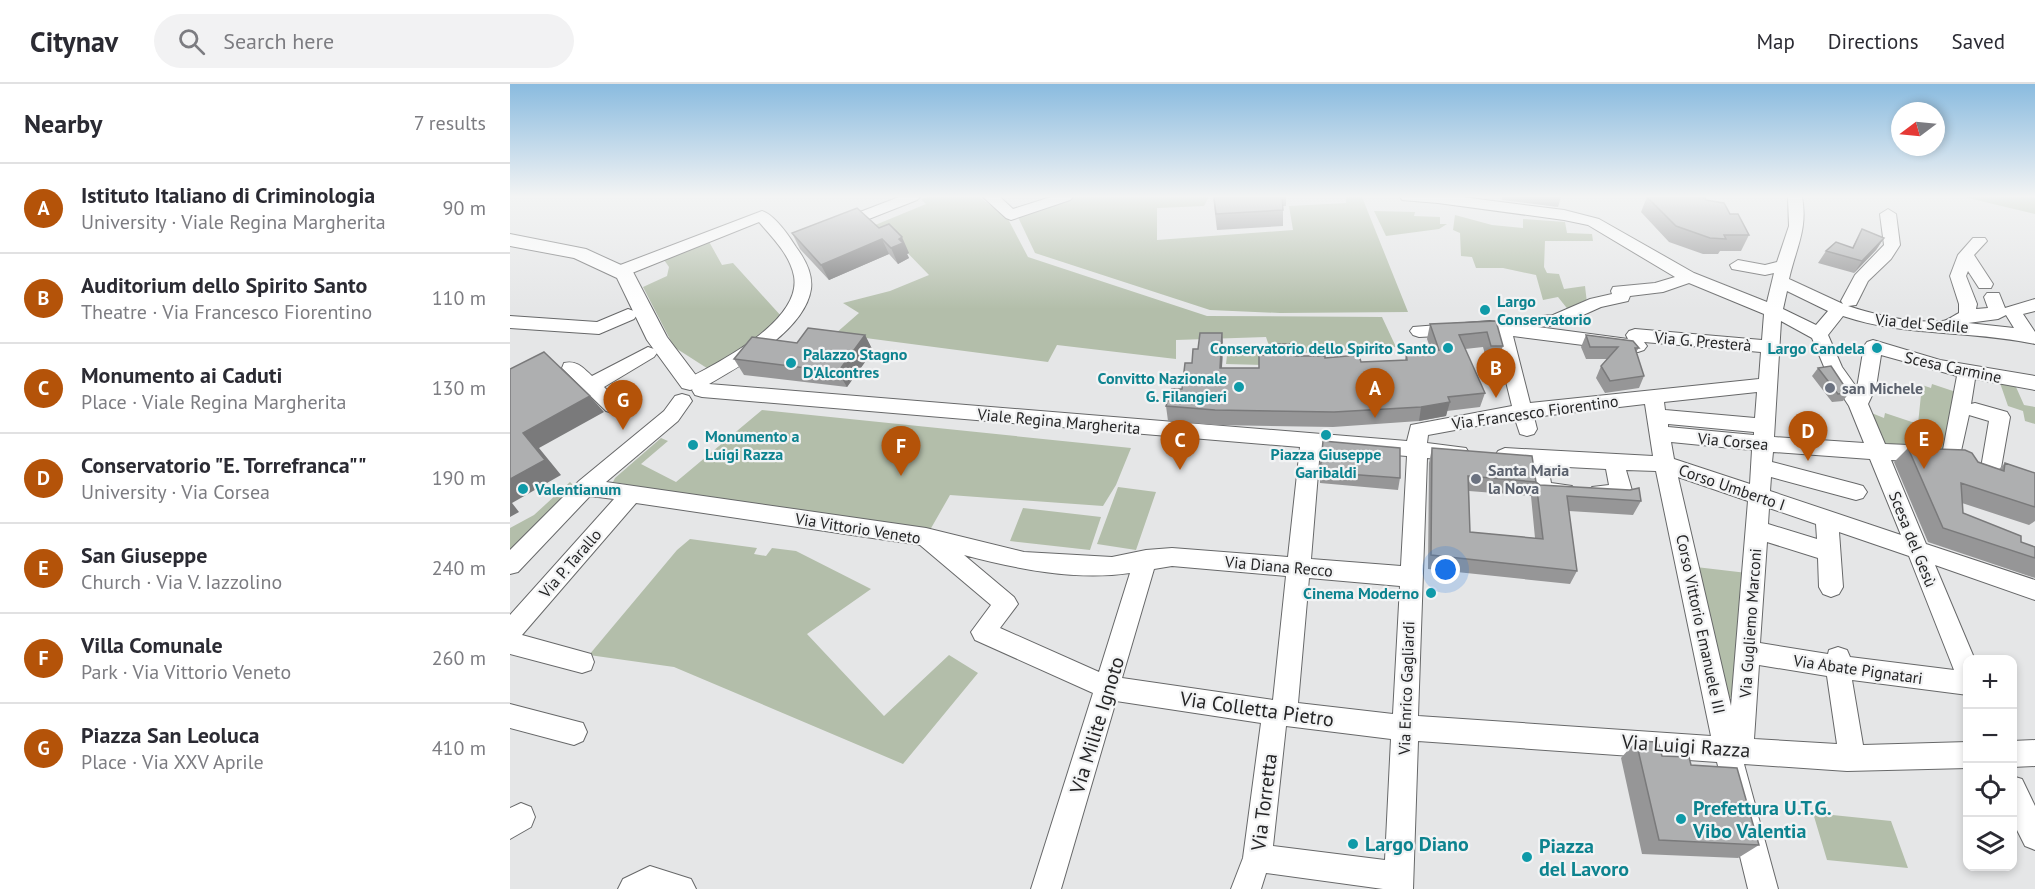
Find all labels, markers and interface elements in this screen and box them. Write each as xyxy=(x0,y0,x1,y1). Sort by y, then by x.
search box xyxy=(154,14,574,68)
text: Citynav xyxy=(30,23,118,60)
icon: search xyxy=(175,25,208,58)
text: Search here xyxy=(223,27,334,55)
text: Map xyxy=(1756,28,1795,55)
text: Directions xyxy=(1828,28,1919,55)
text: Saved xyxy=(1952,28,2005,55)
north arrow xyxy=(1891,102,1945,156)
text: Nearby xyxy=(24,107,102,140)
text: 7 results xyxy=(414,110,486,136)
text: Istituto Italiano di Criminologia xyxy=(81,181,375,209)
text: A xyxy=(37,195,50,221)
text: 90 m xyxy=(443,195,486,221)
text: University · Viale Regina Margherita xyxy=(81,209,386,235)
text: Auditorium dello Spirito Santo xyxy=(81,271,367,299)
text: B xyxy=(38,285,49,311)
text: 110 m xyxy=(432,285,486,311)
place label: Largo Conservatorio xyxy=(1497,291,1592,329)
text: Theatre · Via Francesco Fiorentino xyxy=(81,299,372,325)
marker: Largo Conservatorio xyxy=(1478,303,1492,317)
street label: Via del Sedile xyxy=(1874,309,1969,337)
street label: Via G. Presterà xyxy=(1653,327,1752,355)
place label: Conservatorio dello Spirito Santo xyxy=(1210,338,1436,358)
place label: Largo Candela xyxy=(1767,338,1865,358)
marker: Conservatorio dello Spirito Santo xyxy=(1441,341,1455,355)
marker: Largo Candela xyxy=(1870,341,1884,355)
place label: Palazzo Stagno D'Alcontres xyxy=(803,344,908,382)
street label: Scesa Carmine xyxy=(1903,347,2003,387)
pin: B xyxy=(1476,348,1516,398)
marker: Palazzo Stagno D'Alcontres xyxy=(784,356,798,370)
text: Monumento ai Caduti xyxy=(81,361,282,389)
place label: Convitto Nazionale G. Filangieri xyxy=(1098,368,1227,406)
pin: A xyxy=(1356,368,1394,418)
text: C xyxy=(38,375,49,401)
text: 130 m xyxy=(432,375,486,401)
place label: san Michele xyxy=(1842,378,1923,398)
pin: G xyxy=(604,380,642,430)
marker: Convitto Nazionale G. Filangieri xyxy=(1232,380,1246,394)
marker: san Michele xyxy=(1823,381,1837,395)
text: Place · Viale Regina Margherita xyxy=(81,389,346,415)
street label: Via Francesco Fiorentino xyxy=(1449,390,1620,434)
street label: Viale Regina Margherita xyxy=(976,404,1141,438)
pin: D xyxy=(1788,412,1828,461)
pin: C xyxy=(1160,420,1200,470)
pin: E xyxy=(1904,420,1944,469)
place label: Monumento a Luigi Razza xyxy=(705,426,800,464)
pin: F xyxy=(882,426,920,476)
marker: Piazza Giuseppe Garibaldi xyxy=(1319,428,1333,442)
street label: Via Corsea xyxy=(1696,428,1769,454)
marker: Monumento a Luigi Razza xyxy=(686,438,700,452)
place label: Piazza Giuseppe Garibaldi xyxy=(1271,444,1381,482)
text: Conservatorio "E. Torrefranca"" xyxy=(81,451,366,479)
street label: Corso Umberto I xyxy=(1676,459,1788,515)
place label: Santa Maria la Nova xyxy=(1488,460,1569,498)
text: D xyxy=(37,465,50,491)
text: 190 m xyxy=(432,465,486,491)
marker: Santa Maria la Nova xyxy=(1469,472,1483,486)
text: University · Via Corsea xyxy=(81,479,270,505)
place label: Valentianum xyxy=(534,479,621,499)
marker: Valentianum xyxy=(516,482,530,496)
street label: Scesa del Gesù xyxy=(1885,488,1941,590)
street label: Via Vittorio Veneto xyxy=(793,508,922,548)
street label: Via P. Tarallo xyxy=(534,524,605,602)
street label: Corso Vittorio Emanuele III xyxy=(1672,532,1730,716)
text: San Giuseppe xyxy=(81,541,207,569)
street label: Via Gugliemo Marconi xyxy=(1735,547,1765,700)
street label: Via Diana Recco xyxy=(1223,551,1334,581)
text: E xyxy=(38,555,49,581)
text: 240 m xyxy=(432,555,486,581)
your location xyxy=(1431,555,1460,584)
text: Church · Via V. Iazzolino xyxy=(81,569,282,595)
place label: Cinema Moderno xyxy=(1303,583,1419,603)
marker: Cinema Moderno xyxy=(1424,586,1438,600)
street label: Via Enrico Gagliardi xyxy=(1394,621,1418,756)
text: Villa Comunale xyxy=(81,631,223,659)
text: F xyxy=(38,645,49,671)
text: 260 m xyxy=(432,645,486,671)
street label: Via Abate Pignatari xyxy=(1791,650,1924,688)
street label: Via Milite Ignoto xyxy=(1064,653,1130,798)
map controls xyxy=(1963,655,2017,871)
button: + xyxy=(1963,655,2017,709)
text: Park · Via Vittorio Veneto xyxy=(81,659,291,685)
street label: Via Colletta Pietro xyxy=(1177,685,1336,733)
button: − xyxy=(1963,709,2017,763)
text: Piazza San Leoluca xyxy=(81,721,259,749)
street label: Via Luigi Razza xyxy=(1620,728,1751,763)
text: G xyxy=(37,735,50,761)
text: 410 m xyxy=(432,735,486,761)
text: Place · Via XXV Aprile xyxy=(81,749,264,775)
street label: Via Torretta xyxy=(1245,752,1283,853)
button: locate xyxy=(1963,763,2017,817)
place label: Prefettura U.T.G. Vibo Valentia xyxy=(1692,795,1832,844)
marker: Prefettura U.T.G. Vibo Valentia xyxy=(1674,812,1688,826)
button: layers xyxy=(1963,817,2017,871)
place label: Largo Diano xyxy=(1365,831,1469,857)
place label: Piazza del Lavoro xyxy=(1539,833,1629,882)
marker: Largo Diano xyxy=(1346,837,1360,851)
marker: Piazza del Lavoro xyxy=(1520,850,1534,864)

